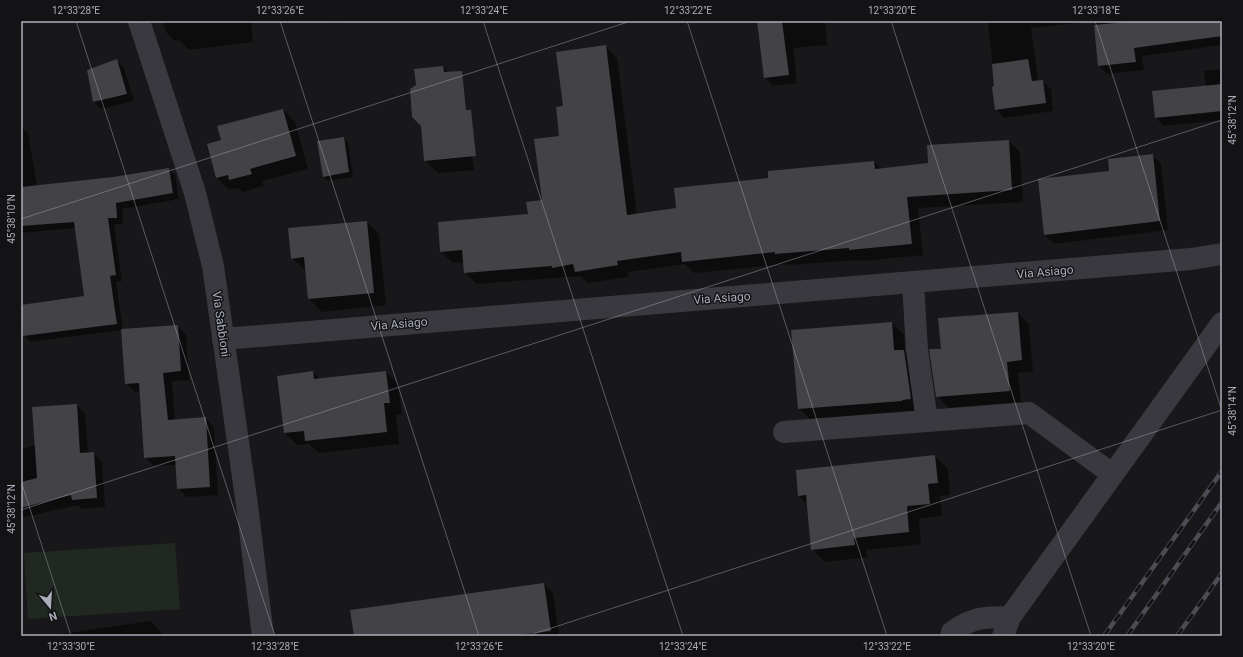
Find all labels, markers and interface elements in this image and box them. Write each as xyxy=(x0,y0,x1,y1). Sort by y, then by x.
text: 12°33'28"E xyxy=(52,5,100,16)
text: 12°33'26"E xyxy=(256,5,304,16)
text: 12°33'24"E xyxy=(460,5,508,16)
text: 12°33'22"E xyxy=(664,5,712,16)
text: 12°33'20"E xyxy=(868,5,916,16)
text: 12°33'18"E xyxy=(1072,5,1120,16)
text: 45°38'12"N xyxy=(1227,95,1238,145)
text: 45°38'10"N xyxy=(6,194,17,244)
street label: Via Asiago xyxy=(1016,263,1074,281)
street label: Via Asiago xyxy=(693,289,751,307)
street label: Via Sabbioni xyxy=(209,290,233,358)
street label: Via Asiago xyxy=(370,315,428,333)
text: 45°38'14"N xyxy=(1227,386,1238,436)
text: 45°38'12"N xyxy=(6,484,17,534)
north arrow xyxy=(30,587,70,627)
text: N xyxy=(47,609,59,623)
text: 12°33'30"E xyxy=(47,641,95,652)
text: 12°33'28"E xyxy=(251,641,299,652)
text: 12°33'26"E xyxy=(455,641,503,652)
text: 12°33'24"E xyxy=(659,641,707,652)
text: 12°33'22"E xyxy=(863,641,911,652)
text: 12°33'20"E xyxy=(1067,641,1115,652)

